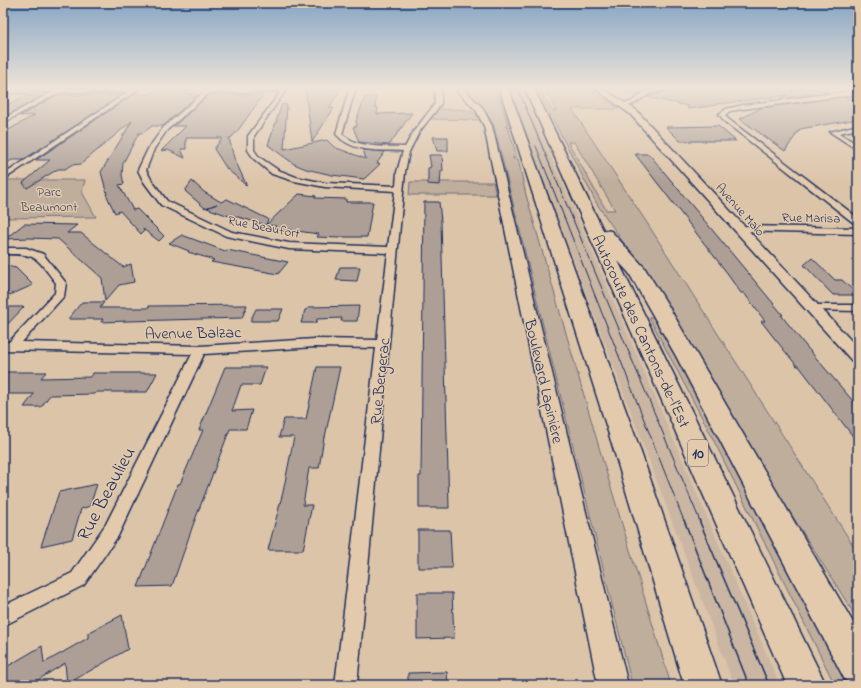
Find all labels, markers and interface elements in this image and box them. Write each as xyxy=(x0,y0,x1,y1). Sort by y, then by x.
street label: Avenue Malo xyxy=(711,179,769,241)
park label: Parc Beaumont xyxy=(20,183,78,217)
street label: Rue Marisa xyxy=(782,208,840,229)
street label: Rue Beaufort xyxy=(226,211,302,244)
street label: Autoroute des Cantons-de-l'Est xyxy=(585,231,696,433)
street label: Boulevard Lapinière xyxy=(517,316,569,447)
street label: Avenue Balzac xyxy=(145,321,242,347)
street label: Rue Bergerac xyxy=(365,336,398,426)
road number: 10 xyxy=(688,440,708,466)
street label: Rue Beaulieu xyxy=(71,442,143,546)

